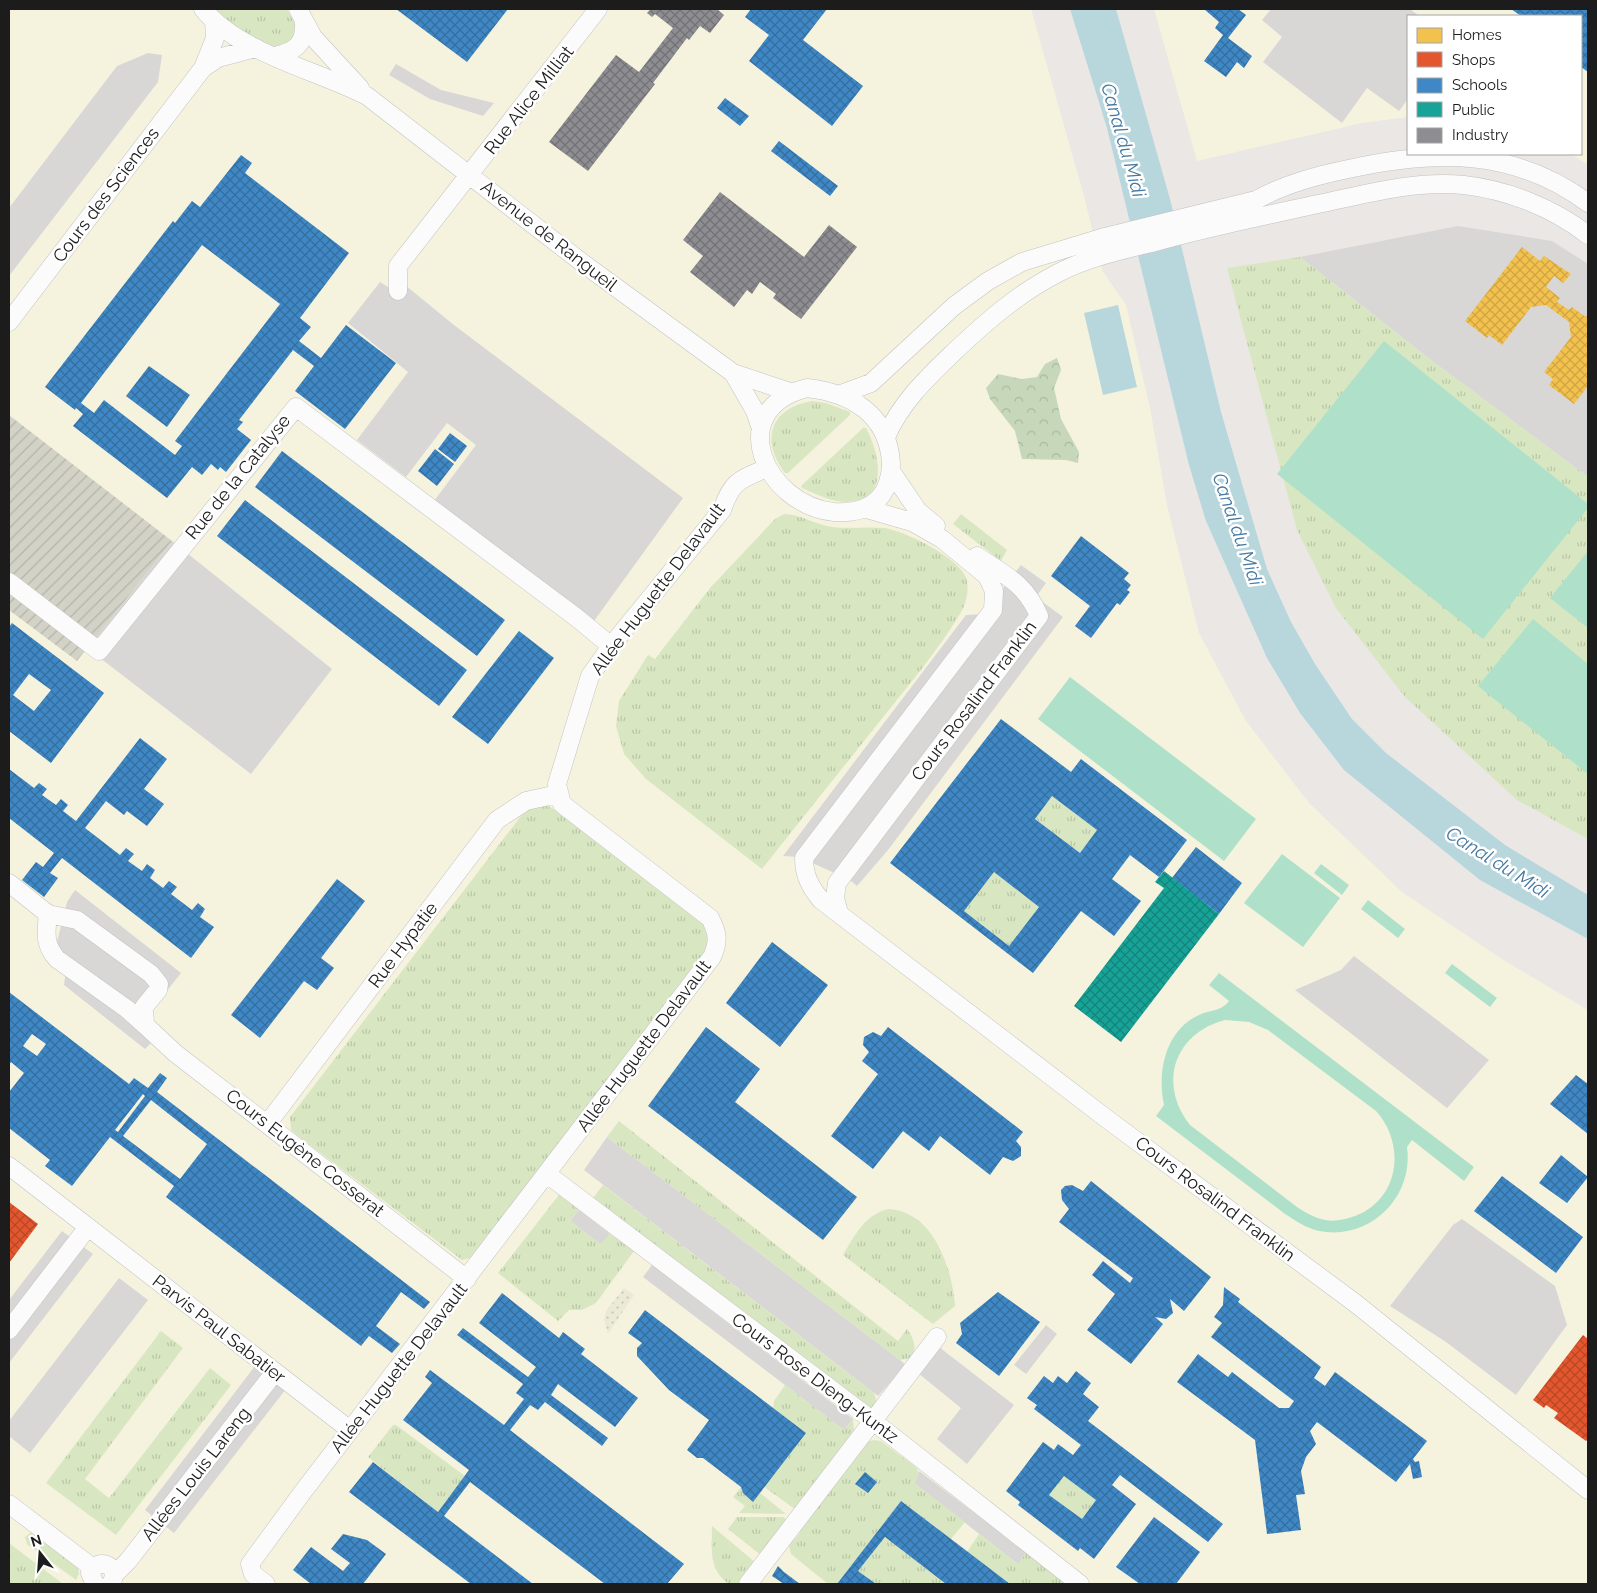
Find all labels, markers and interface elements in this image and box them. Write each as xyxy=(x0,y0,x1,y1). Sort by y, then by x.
legend xyxy=(1407,15,1582,155)
text: Homes xyxy=(1452,26,1502,44)
street label: Rue Alice Milliat xyxy=(480,41,578,158)
text: Shops xyxy=(1452,51,1495,69)
text: Schools xyxy=(1452,76,1507,94)
water label: Canal du Midi xyxy=(1097,81,1151,200)
text: Public xyxy=(1452,101,1495,119)
street label: Cours des Sciences xyxy=(48,123,163,266)
text: Industry xyxy=(1452,126,1508,144)
street label: Avenue de Rangueil xyxy=(477,176,622,295)
street label: Rue de la Catalyse xyxy=(181,410,295,543)
water label: Canal du Midi xyxy=(1208,470,1268,589)
street label: Allée Huguette Delavault xyxy=(586,499,729,679)
street label: Cours Rosalind Franklin xyxy=(907,617,1041,785)
water label: Canal du Midi xyxy=(1442,822,1554,903)
street label: Rue Hypatie xyxy=(364,897,442,992)
street label: Allée Huguette Delavault xyxy=(572,956,715,1136)
street label: Cours Eugène Cosserat xyxy=(222,1084,389,1221)
street label: Cours Rosalind Franklin xyxy=(1131,1132,1299,1266)
street label: Parvis Paul Sabatier xyxy=(149,1270,291,1387)
street label: Allée Huguette Delavault xyxy=(326,1279,471,1457)
street label: Cours Rose Dieng-Kuntz xyxy=(728,1308,903,1447)
street label: Allées Louis Lareng xyxy=(137,1403,254,1545)
north arrow xyxy=(15,1528,65,1578)
text: N xyxy=(29,1531,44,1550)

